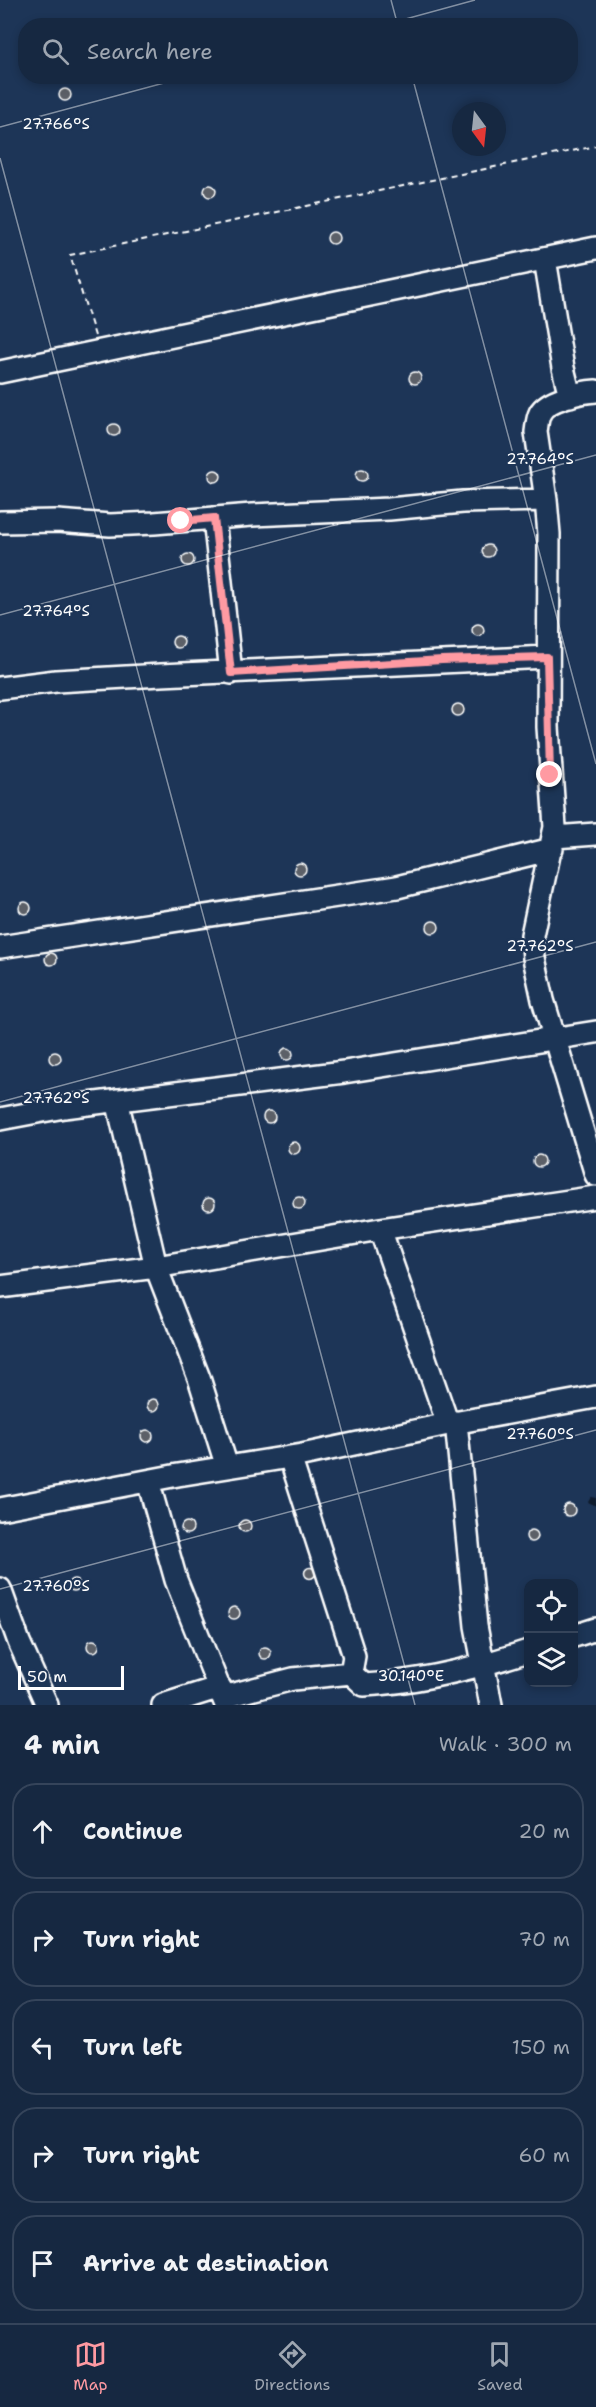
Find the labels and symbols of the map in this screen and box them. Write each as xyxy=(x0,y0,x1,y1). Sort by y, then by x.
north arrow xyxy=(452,102,506,156)
text: 27.766°S xyxy=(22,114,90,134)
text: 27.764°S xyxy=(506,449,574,469)
route start xyxy=(167,507,193,533)
text: 27.764°S xyxy=(22,601,90,621)
route end xyxy=(536,761,562,787)
text: 27.762°S xyxy=(506,936,574,956)
text: 27.762°S xyxy=(22,1088,90,1108)
text: 27.760°S xyxy=(506,1424,574,1444)
text: 27.760°S xyxy=(22,1576,90,1596)
scale bar xyxy=(18,1663,124,1690)
text: 30.140°E xyxy=(378,1666,444,1686)

